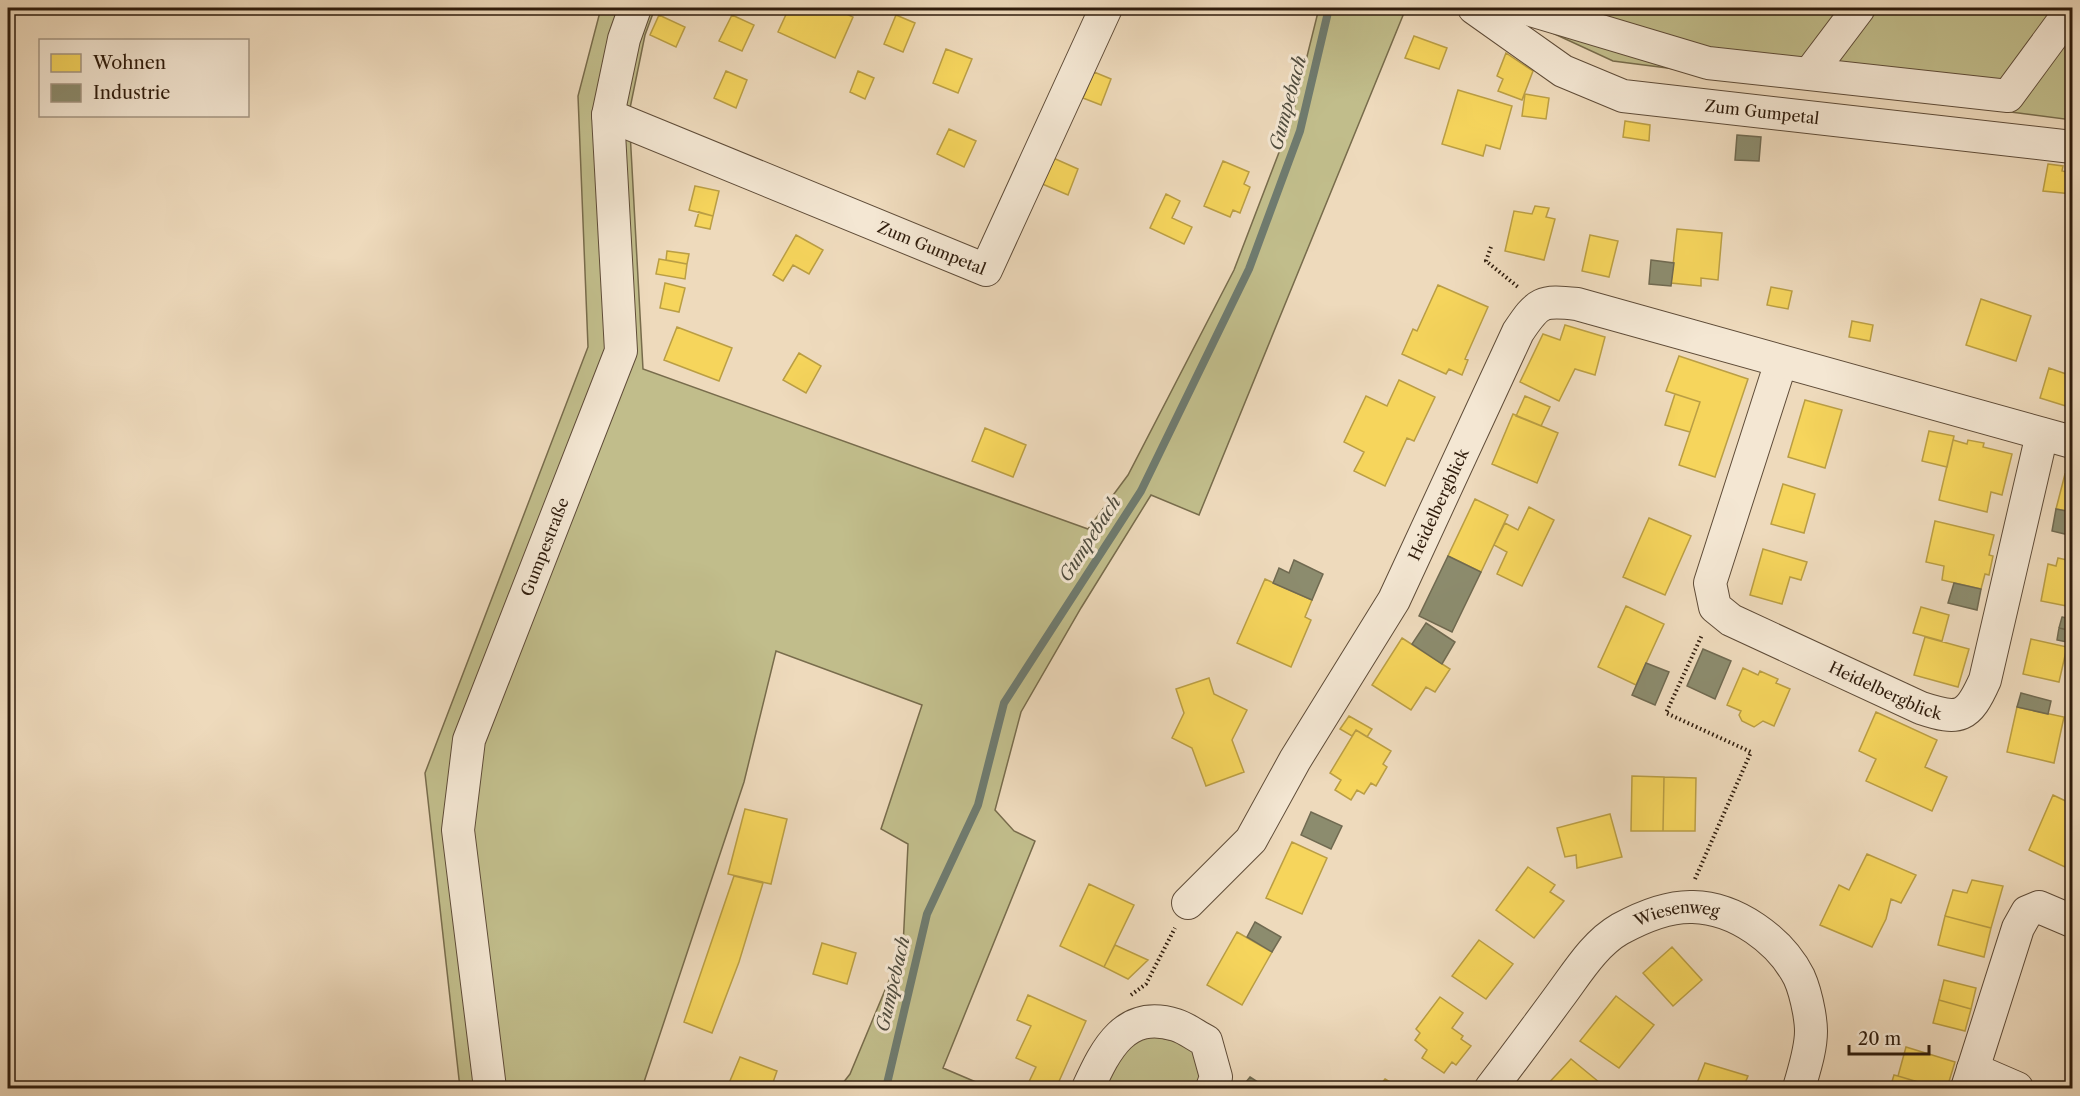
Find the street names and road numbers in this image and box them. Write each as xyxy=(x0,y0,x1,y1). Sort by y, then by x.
street label: Zum Gumpetal xyxy=(1704,95,1821,128)
street label: Zum Gumpetal xyxy=(875,217,989,279)
street label: Heidelbergblick xyxy=(1404,444,1473,564)
street label: Gumpestraße xyxy=(516,495,573,599)
street label: Heidelbergblick xyxy=(1826,657,1945,724)
street label: Wiesenweg xyxy=(1630,897,1722,931)

